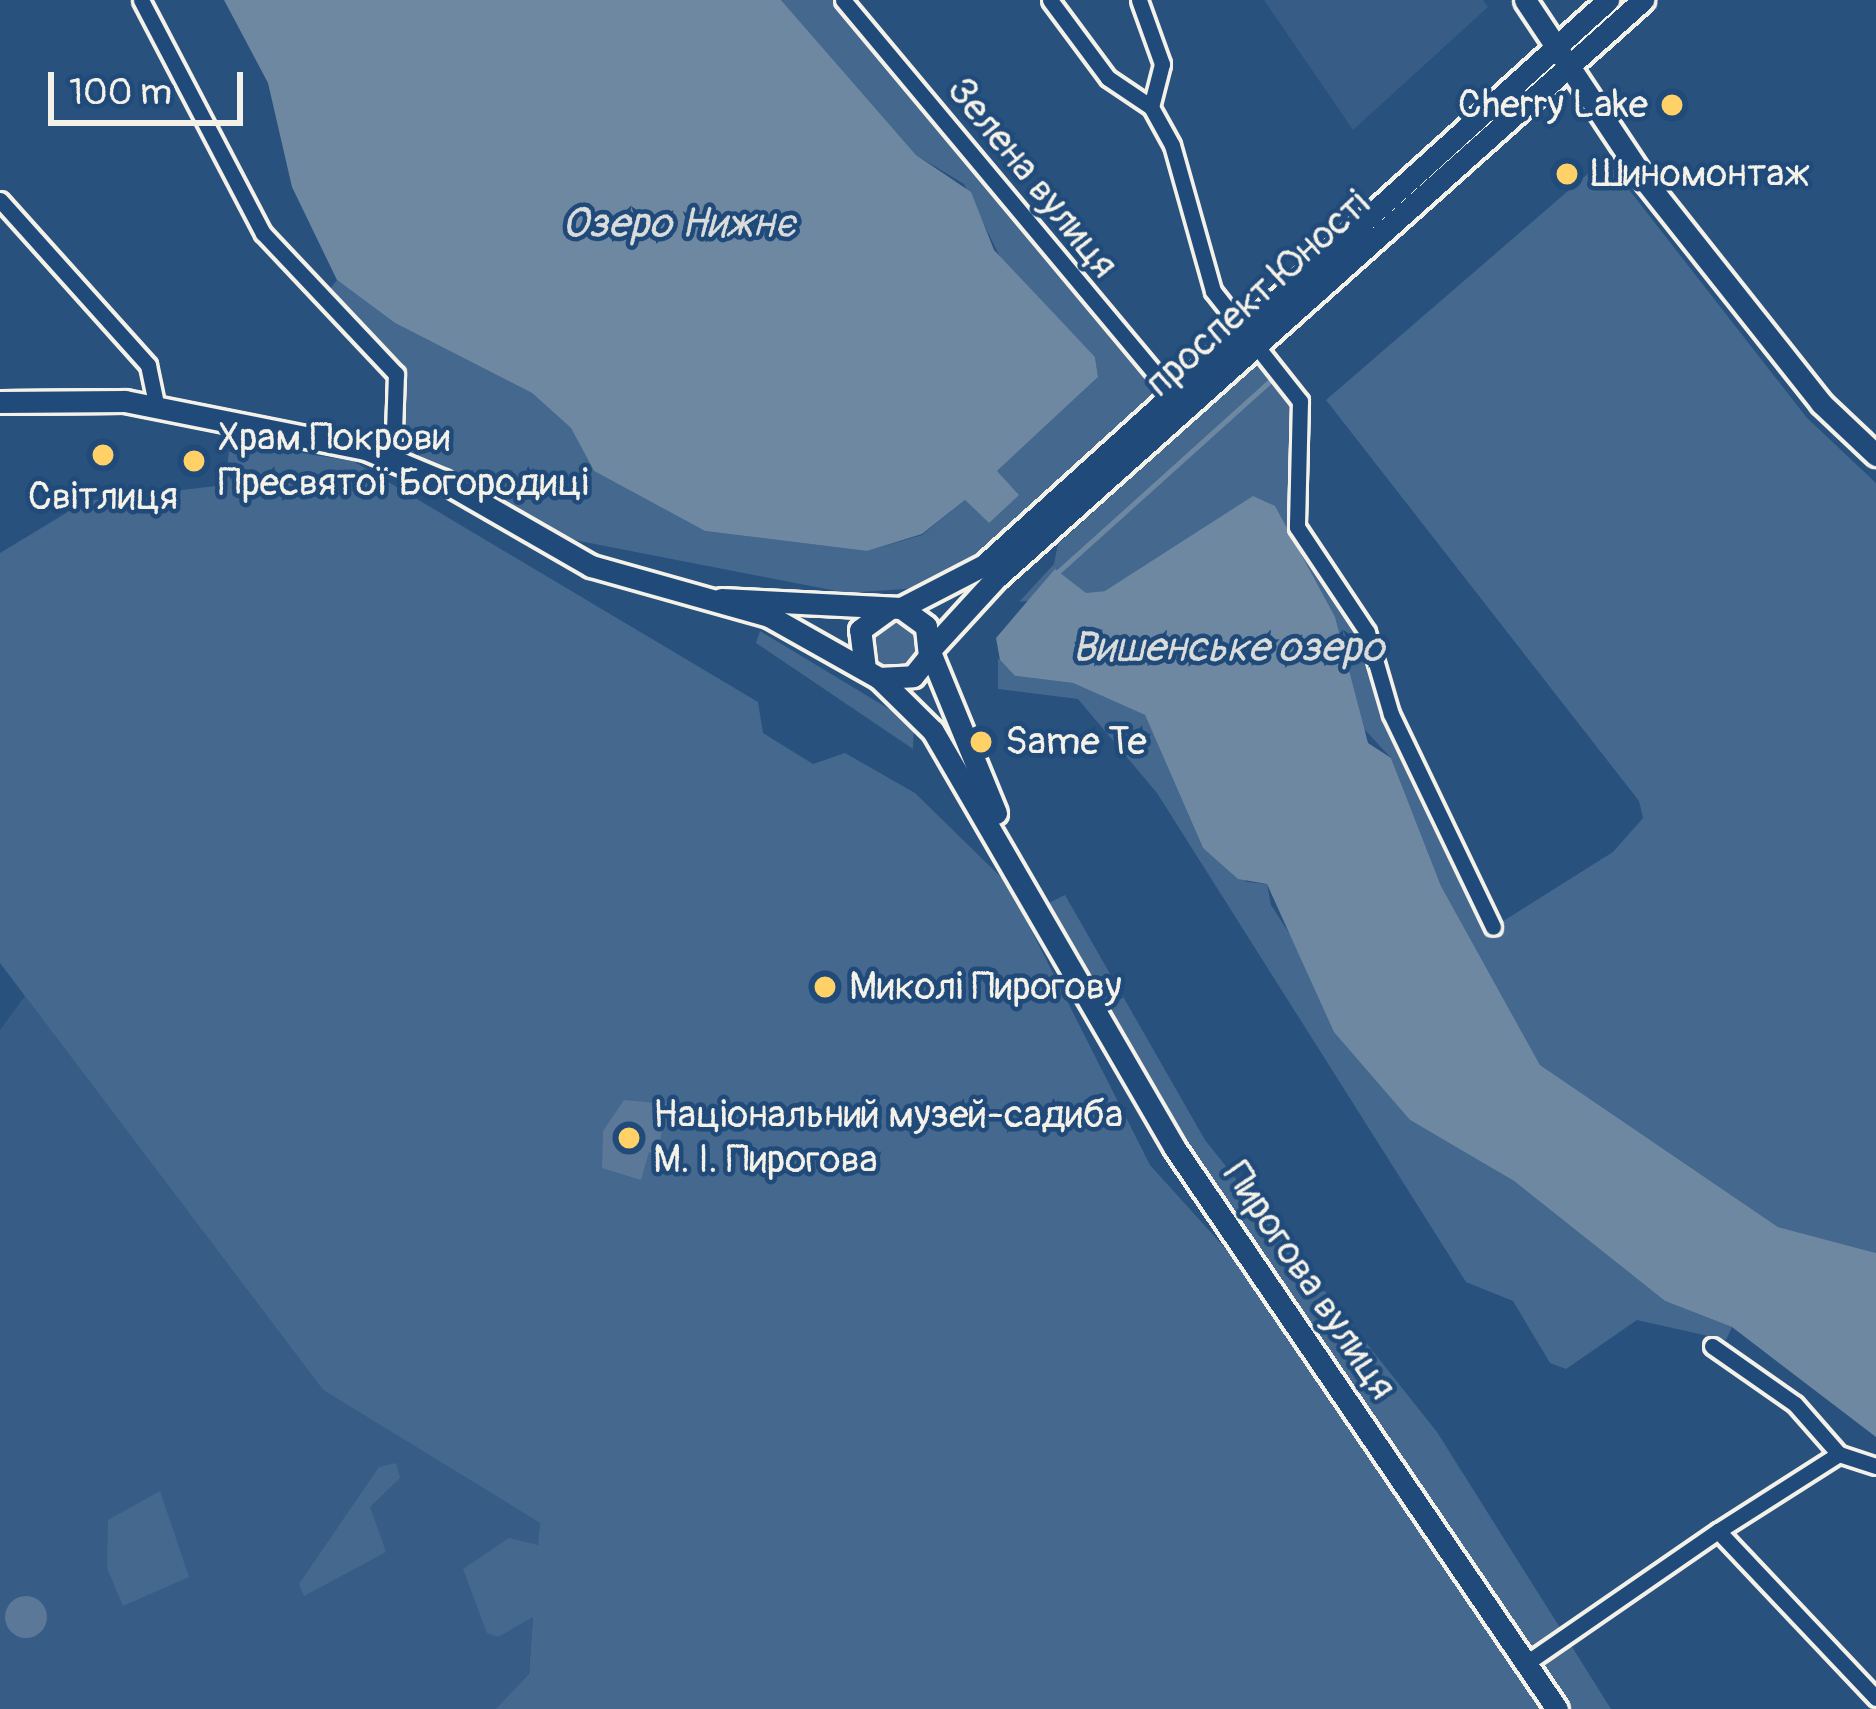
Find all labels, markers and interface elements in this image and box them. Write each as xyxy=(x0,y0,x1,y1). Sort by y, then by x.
scale bar xyxy=(54,48,249,122)
street label: Зелена вулиця xyxy=(937,68,1127,288)
text: 100 m xyxy=(69,70,172,115)
place label: Cherry Lake xyxy=(1458,82,1648,128)
marker: Cherry Lake xyxy=(1659,92,1685,118)
place label: Шиномонтаж xyxy=(1591,151,1809,197)
marker: Шиномонтаж xyxy=(1554,161,1580,187)
street label: проспект Юності xyxy=(1136,181,1380,407)
water label: Озеро Нижнє xyxy=(562,199,796,249)
place label: Храм Покрови Пресвятої Богородиці xyxy=(218,416,589,507)
marker: Світлиця xyxy=(90,442,116,468)
marker: Храм Покрови Пресвятої Богородиці xyxy=(181,448,207,474)
place label: Світлиця xyxy=(28,474,178,520)
water label: Вишенське озеро xyxy=(1072,623,1384,673)
place label: Same Te xyxy=(1005,719,1147,765)
marker: Same Te xyxy=(968,729,994,755)
place label: Миколі Пирогову xyxy=(849,964,1122,1010)
marker: Миколі Пирогову xyxy=(812,974,838,1000)
place label: Національний музей-садиба М. І. Пирогова xyxy=(653,1093,1123,1184)
marker: Національний музей-садиба М. І. Пирогова xyxy=(616,1125,642,1151)
street label: Пирогова вулиця xyxy=(1212,1153,1406,1409)

